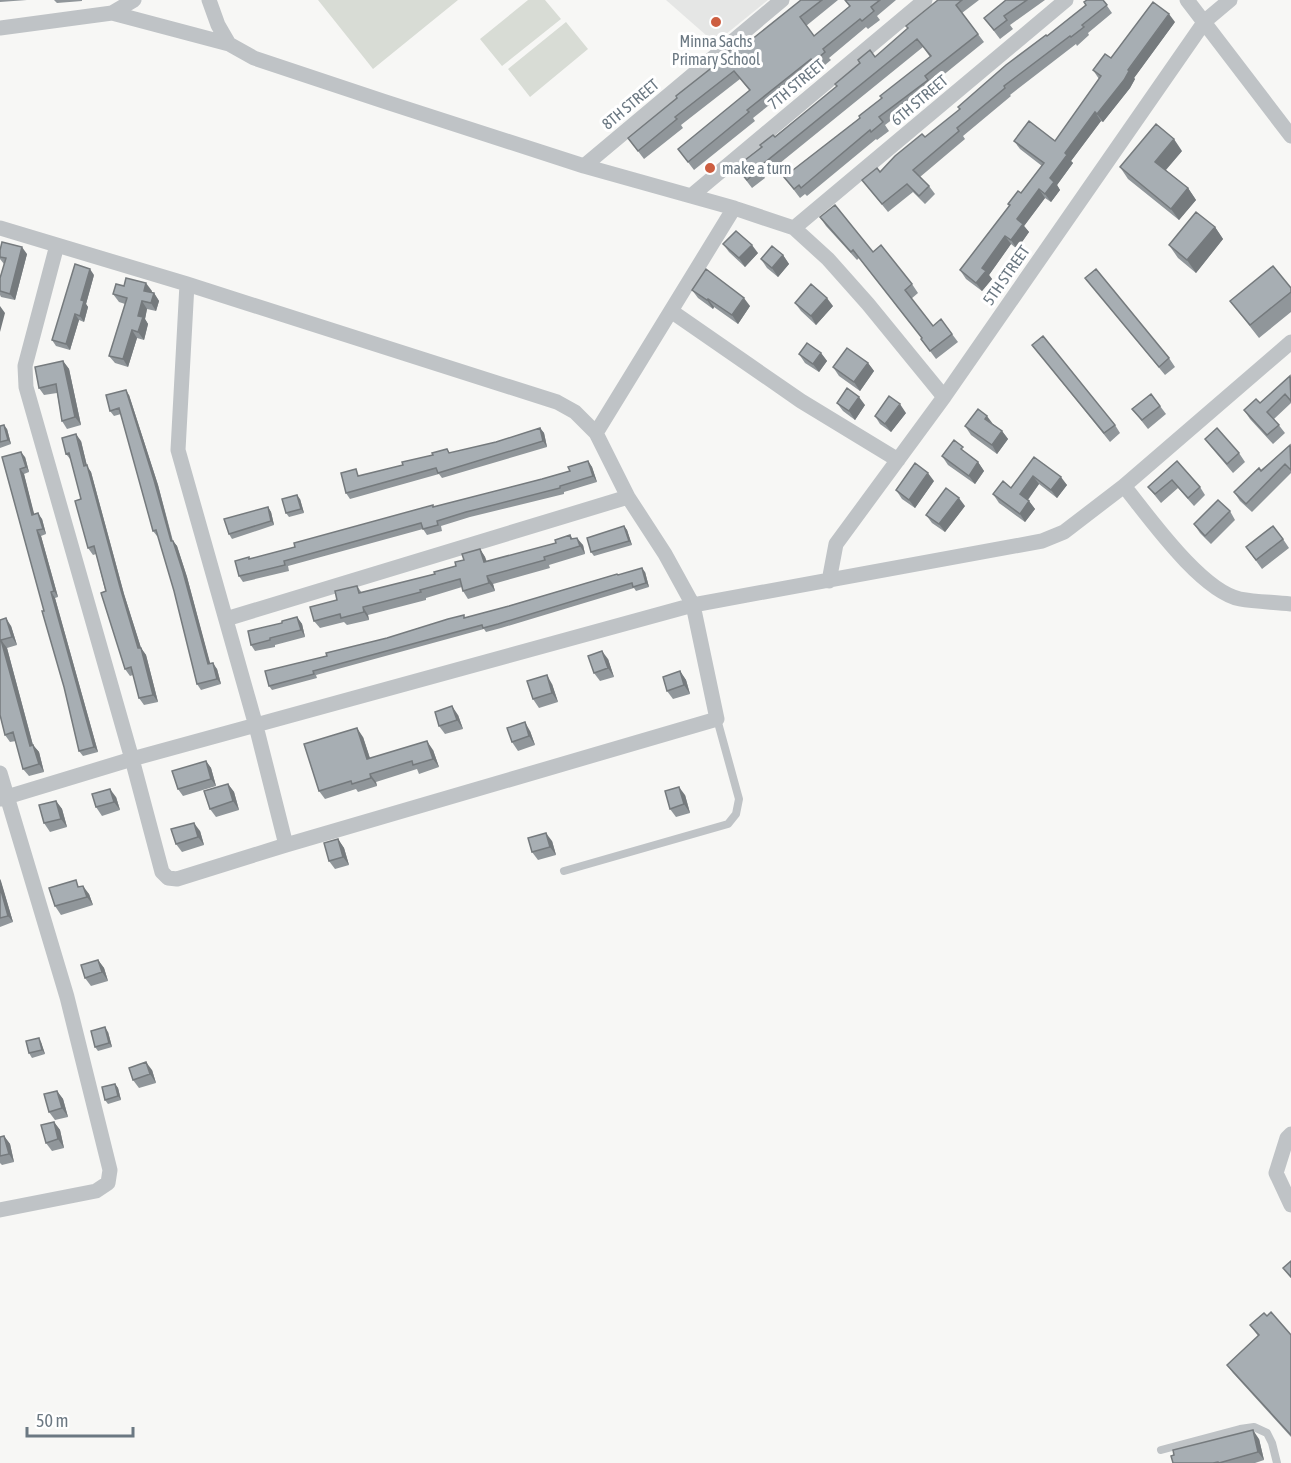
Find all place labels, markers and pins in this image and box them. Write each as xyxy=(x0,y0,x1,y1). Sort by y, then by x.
marker: Minna Sachs Primary School xyxy=(709,15,723,29)
place label: Minna Sachs Primary School xyxy=(672,32,761,69)
place label: make a turn xyxy=(722,159,792,177)
marker: make a turn xyxy=(703,161,717,175)

